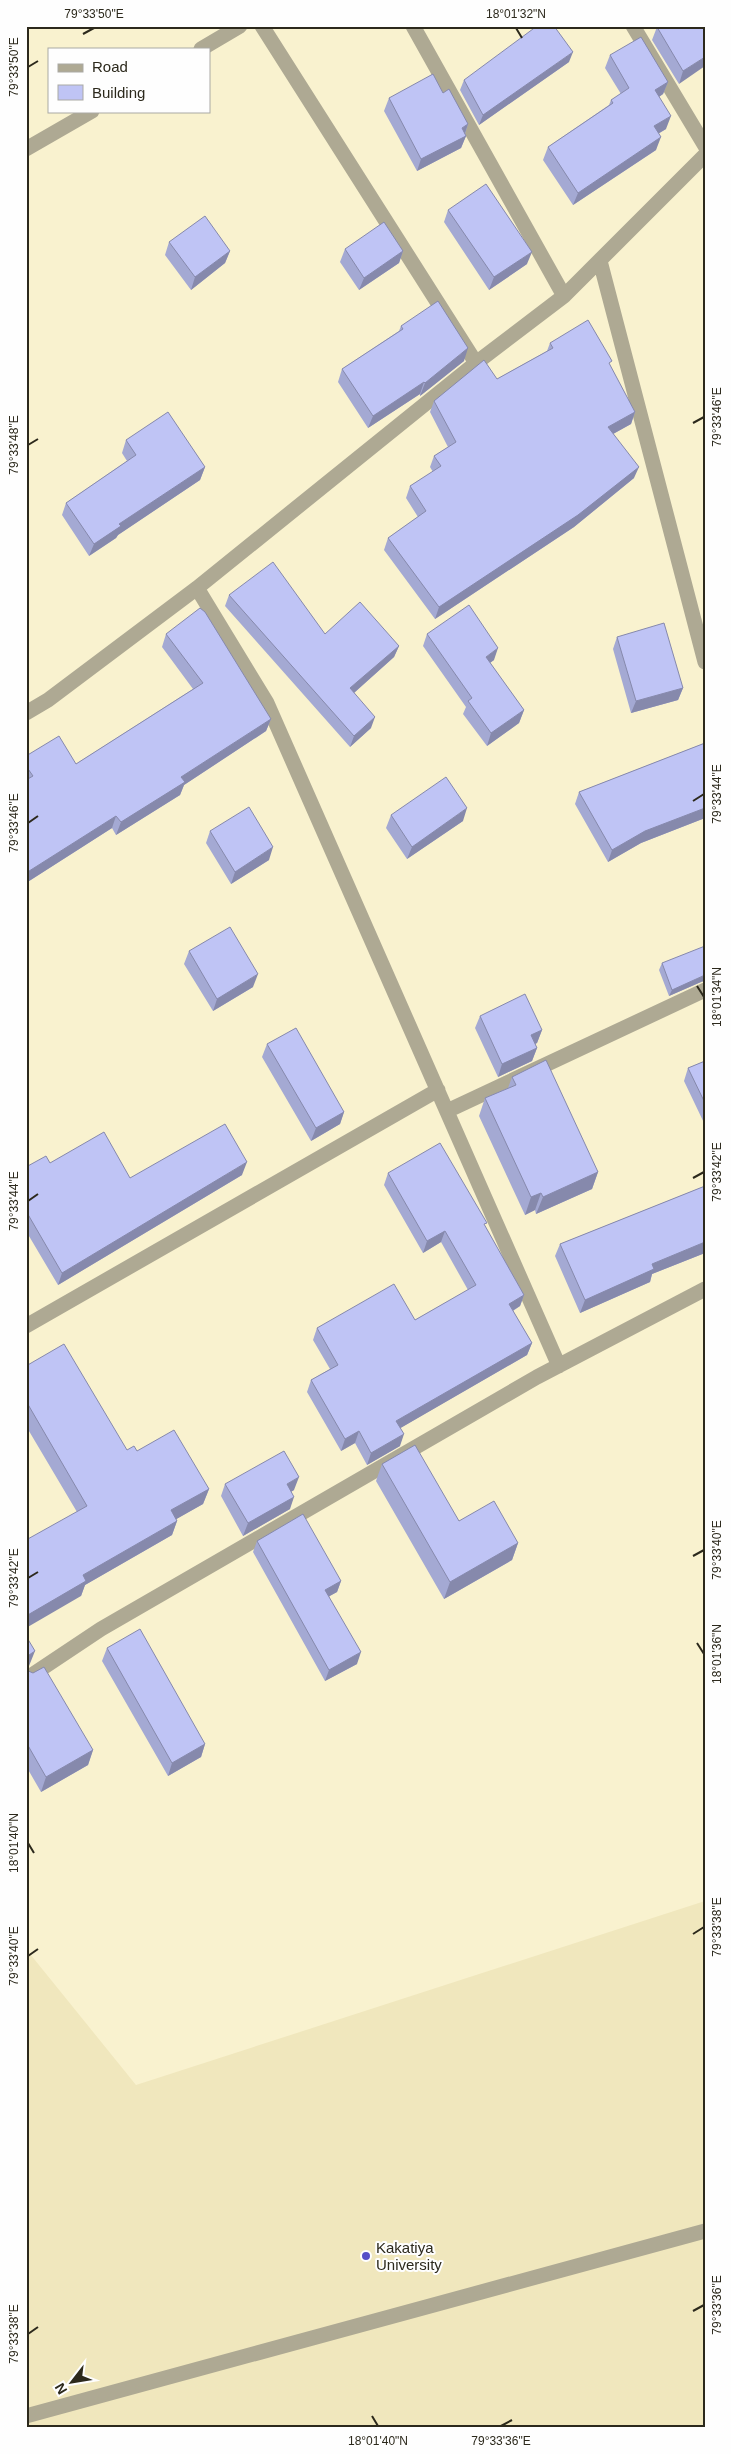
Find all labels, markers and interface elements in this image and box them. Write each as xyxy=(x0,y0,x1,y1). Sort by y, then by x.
text: 79°33'50"E xyxy=(64,7,124,21)
text: 18°01'32"N xyxy=(486,7,546,21)
text: 79°33'50"E xyxy=(7,37,21,97)
legend xyxy=(48,48,210,112)
text: Road xyxy=(92,58,128,75)
text: Building xyxy=(92,84,145,101)
text: 79°33'46"E xyxy=(710,387,724,447)
text: 79°33'48"E xyxy=(7,415,21,475)
text: 79°33'44"E xyxy=(710,764,724,824)
text: 79°33'46"E xyxy=(7,793,21,853)
text: 18°01'34"N xyxy=(710,967,724,1027)
text: 79°33'42"E xyxy=(710,1142,724,1202)
text: 79°33'44"E xyxy=(7,1171,21,1231)
text: 79°33'40"E xyxy=(710,1520,724,1580)
text: 79°33'42"E xyxy=(7,1548,21,1608)
text: 18°01'36"N xyxy=(710,1624,724,1684)
text: 18°01'40"N xyxy=(7,1813,21,1873)
text: 79°33'38"E xyxy=(710,1897,724,1957)
text: 79°33'40"E xyxy=(7,1926,21,1986)
place label: Kakatiya University xyxy=(376,2239,442,2273)
marker: Kakatiya University xyxy=(360,2250,372,2262)
text: 79°33'36"E xyxy=(710,2275,724,2335)
text: 79°33'38"E xyxy=(7,2304,21,2364)
north arrow xyxy=(48,2356,98,2406)
text: N xyxy=(51,2380,70,2397)
text: 18°01'40"N xyxy=(348,2434,408,2448)
text: 79°33'36"E xyxy=(471,2434,531,2448)

